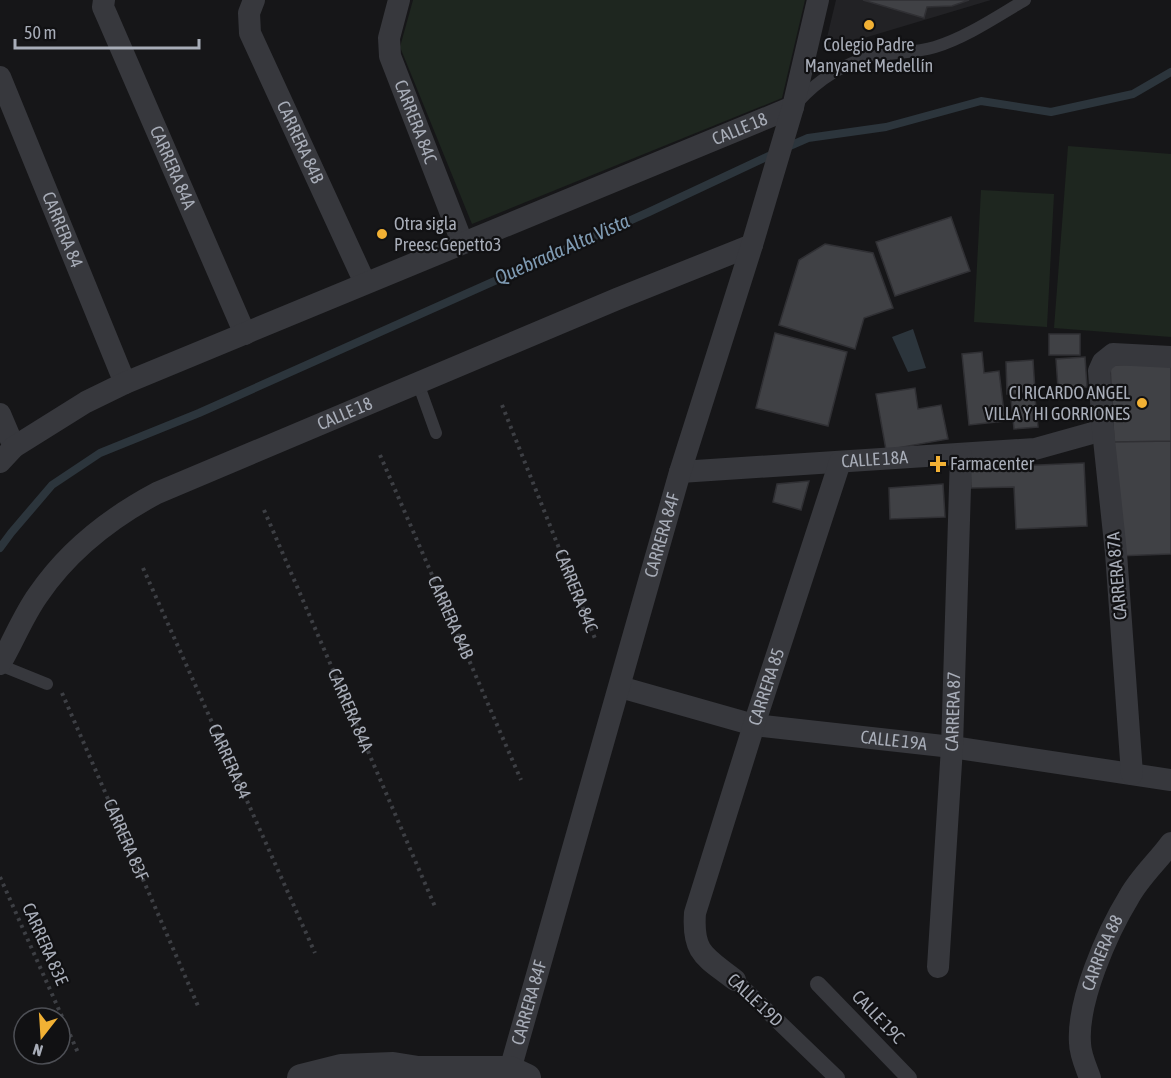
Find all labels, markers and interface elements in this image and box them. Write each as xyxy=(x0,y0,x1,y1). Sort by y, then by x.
scale bar xyxy=(15,12,200,50)
marker: Colegio Padre Manyanet Medellín xyxy=(862,18,876,32)
text: 50 m xyxy=(24,22,56,43)
place label: Colegio Padre Manyanet Medellín xyxy=(805,34,933,76)
street label: CARRERA 84C xyxy=(390,77,442,167)
street label: CARRERA 84B xyxy=(273,97,329,187)
street label: CALLE 18 xyxy=(709,108,770,149)
street label: CARRERA 84A xyxy=(146,122,201,212)
street label: CARRERA 84 xyxy=(38,189,88,270)
water label: Quebrada Alta Vista xyxy=(491,209,633,289)
place label: Otra sigla Preesc Gepetto3 xyxy=(394,213,501,255)
marker: Otra sigla Preesc Gepetto3 xyxy=(375,227,389,241)
place label: CI RICARDO ANGEL VILLA Y HI GORRIONES xyxy=(984,382,1130,424)
street label: CALLE 18 xyxy=(314,392,375,434)
marker: CI RICARDO ANGEL VILLA Y HI GORRIONES xyxy=(1135,396,1149,410)
street label: CALLE 18A xyxy=(841,446,909,472)
place label: Farmacenter xyxy=(950,453,1035,474)
marker: Farmacenter xyxy=(931,457,945,471)
street label: CARRERA 84F xyxy=(640,490,684,580)
street label: CARRERA 87A xyxy=(1102,531,1131,621)
street label: CARRERA 84C xyxy=(550,546,602,635)
street label: CARRERA 84B xyxy=(424,572,478,662)
street label: CARRERA 85 xyxy=(744,645,788,728)
street label: CARRERA 84A xyxy=(324,665,378,755)
street label: CARRERA 87 xyxy=(941,671,964,752)
street label: CARRERA 84 xyxy=(204,721,256,802)
street label: CALLE 19A xyxy=(860,726,928,754)
street label: CARRERA 83F xyxy=(99,795,154,884)
street label: CARRERA 83E xyxy=(18,900,73,988)
street label: CARRERA 88 xyxy=(1077,911,1127,993)
street label: CARRERA 84F xyxy=(507,957,551,1047)
street label: CALLE 19D xyxy=(723,969,787,1031)
street label: CALLE 19C xyxy=(848,986,909,1048)
north arrow xyxy=(12,1006,72,1066)
text: N xyxy=(30,1040,45,1060)

